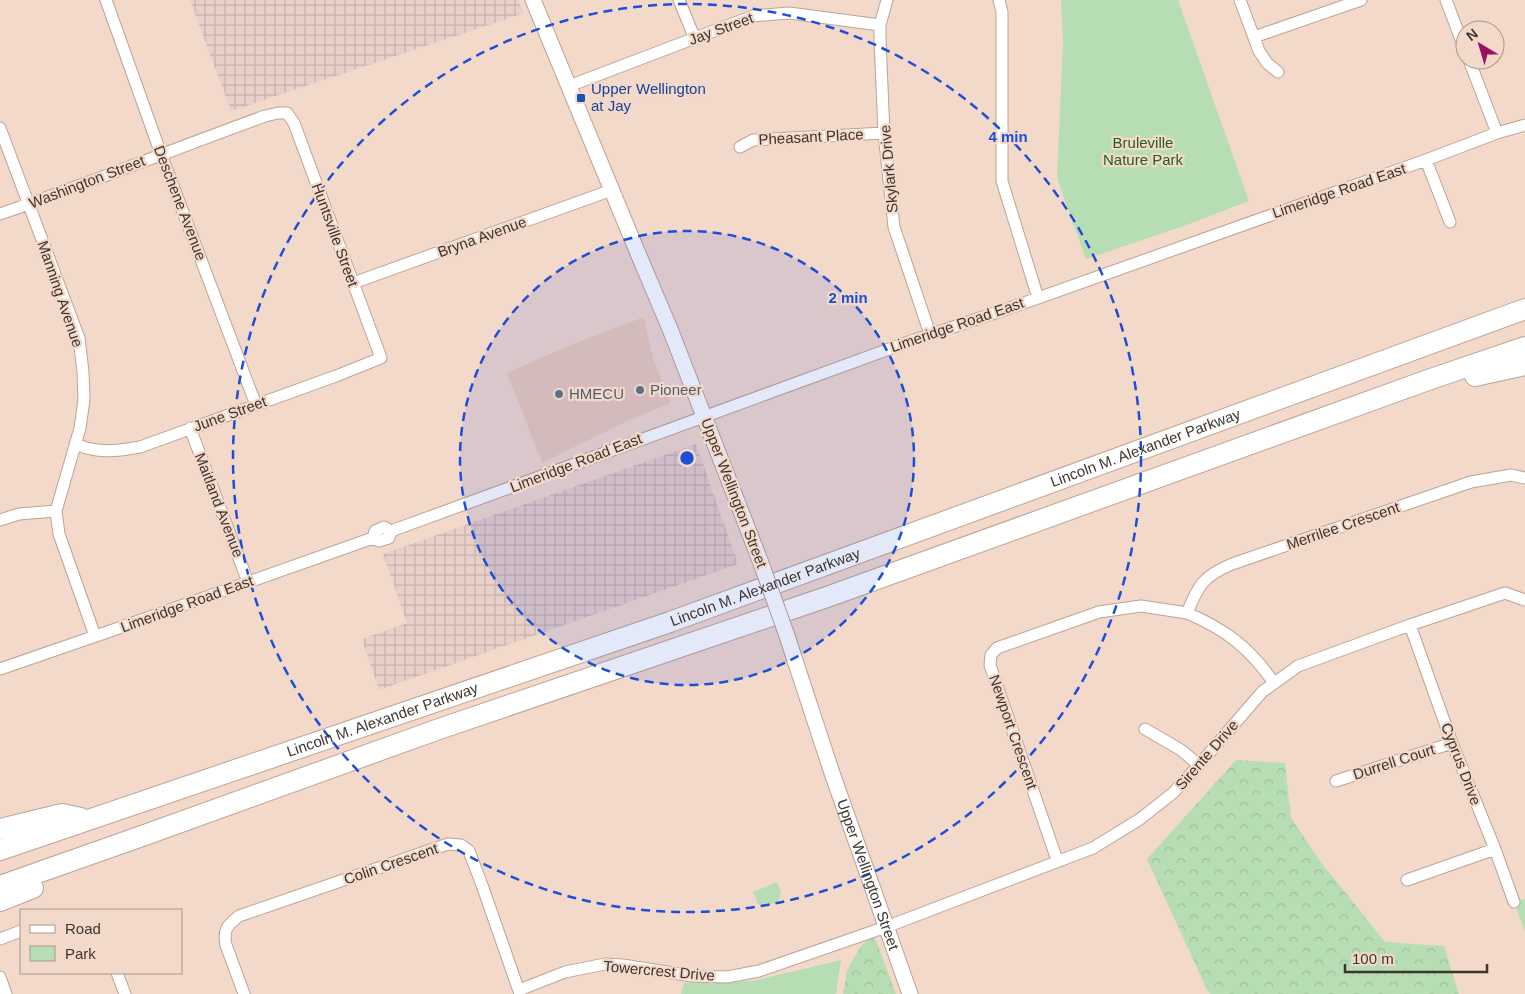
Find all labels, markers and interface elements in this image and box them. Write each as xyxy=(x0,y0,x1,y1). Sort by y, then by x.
street label: Jay Street xyxy=(686,9,756,48)
north arrow xyxy=(1455,20,1505,70)
text: N xyxy=(1463,25,1481,44)
place label: Upper Wellington at Jay xyxy=(591,80,706,114)
marker: Upper Wellington at Jay xyxy=(575,92,587,104)
street label: Skylark Drive xyxy=(876,124,901,214)
street label: Pheasant Place xyxy=(758,125,864,148)
text: 4 min xyxy=(988,128,1028,145)
park label: Bruleville Nature Park xyxy=(1103,134,1184,168)
street label: Deschene Avenue xyxy=(151,143,210,263)
street label: Washington Street xyxy=(26,151,148,211)
street label: Limeridge Road East xyxy=(1270,159,1409,221)
street label: Huntsville Street xyxy=(309,181,362,290)
street label: Bryna Avenue xyxy=(435,213,528,260)
street label: Manning Avenue xyxy=(34,238,87,349)
text: 2 min xyxy=(828,289,868,306)
street label: Limeridge Road East xyxy=(888,293,1027,355)
place label: Pioneer xyxy=(650,381,702,398)
marker: Pioneer xyxy=(634,384,646,396)
place label: HMECU xyxy=(569,385,624,402)
marker: HMECU xyxy=(553,388,565,400)
street label: June Street xyxy=(191,392,270,435)
street label: Lincoln M. Alexander Parkway xyxy=(1048,405,1243,490)
street label: Upper Wellington Street xyxy=(698,416,771,571)
street label: Limeridge Road East xyxy=(507,429,645,496)
centre of rings xyxy=(678,449,696,467)
street label: Maitland Avenue xyxy=(192,450,247,560)
street label: Merrilee Crescent xyxy=(1284,498,1402,553)
street label: Lincoln M. Alexander Parkway xyxy=(668,544,863,629)
street label: Limeridge Road East xyxy=(118,571,256,635)
street label: Newport Crescent xyxy=(986,672,1041,792)
street label: Lincoln M. Alexander Parkway xyxy=(284,679,481,760)
street label: Sirente Drive xyxy=(1172,716,1241,793)
street label: Cyprus Drive xyxy=(1438,720,1485,807)
street label: Durrell Court xyxy=(1351,740,1438,783)
street label: Upper Wellington Street xyxy=(834,797,903,953)
street label: Colin Crescent xyxy=(342,839,441,888)
legend xyxy=(20,909,182,974)
text: Road xyxy=(65,920,101,937)
scale bar xyxy=(1345,942,1488,974)
text: Park xyxy=(65,945,96,962)
text: 100 m xyxy=(1352,950,1394,967)
street label: Towercrest Drive xyxy=(603,957,715,984)

